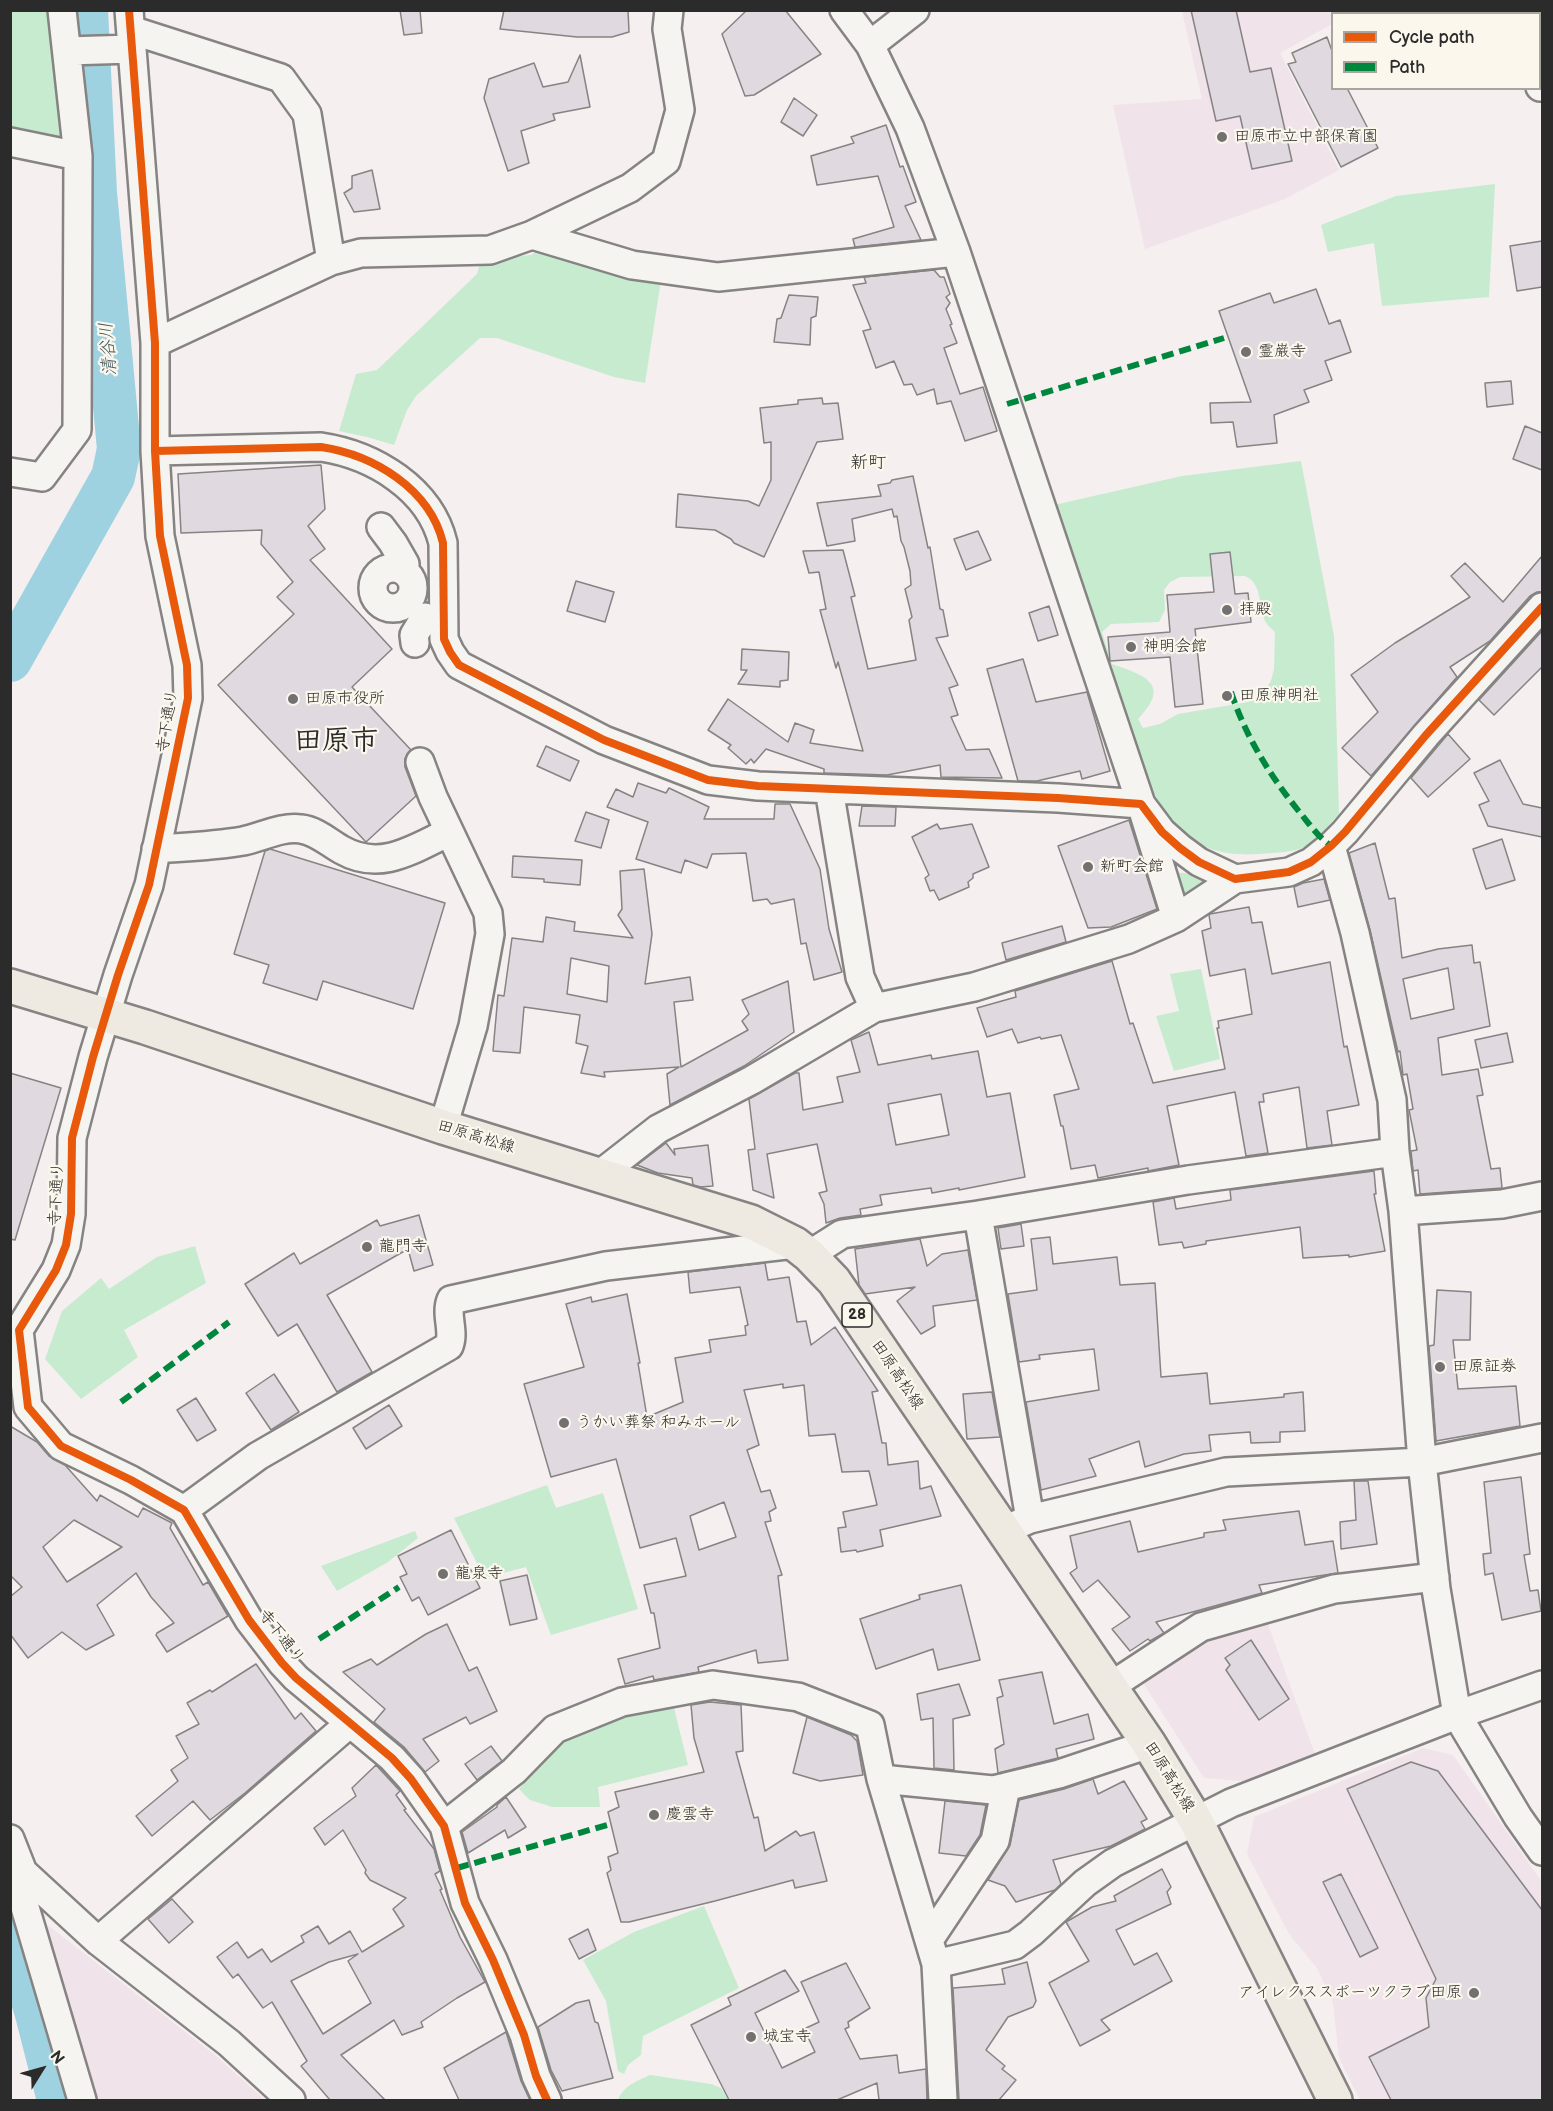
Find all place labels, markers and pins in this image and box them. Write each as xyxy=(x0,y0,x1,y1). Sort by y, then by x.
place label: 田原市立中部保育園 xyxy=(1234,127,1378,147)
marker: 田原市立中部保育園 xyxy=(1215,130,1229,144)
place label: 霊巌寺 xyxy=(1258,342,1306,362)
marker: 霊巌寺 xyxy=(1239,345,1253,359)
place label: 拝殿 xyxy=(1239,600,1271,620)
marker: 拝殿 xyxy=(1220,603,1234,617)
place label: 神明会館 xyxy=(1143,637,1207,657)
marker: 神明会館 xyxy=(1124,640,1138,654)
place label: 田原神明社 xyxy=(1239,686,1319,706)
place label: 田原市役所 xyxy=(305,689,385,709)
marker: 田原神明社 xyxy=(1220,689,1234,703)
marker: 田原市役所 xyxy=(286,692,300,706)
place label: 新町会館 xyxy=(1100,857,1164,877)
marker: 新町会館 xyxy=(1081,860,1095,874)
place label: 龍門寺 xyxy=(379,1237,427,1257)
marker: 龍門寺 xyxy=(360,1240,374,1254)
place label: 田原証券 xyxy=(1452,1357,1516,1377)
marker: 田原証券 xyxy=(1433,1360,1447,1374)
place label: うかい葬祭 和みホール xyxy=(576,1413,740,1433)
marker: うかい葬祭 和みホール xyxy=(557,1416,571,1430)
place label: 龍泉寺 xyxy=(455,1564,503,1584)
marker: 龍泉寺 xyxy=(436,1567,450,1581)
place label: 慶雲寺 xyxy=(666,1805,714,1825)
marker: 慶雲寺 xyxy=(647,1808,661,1822)
place label: アイレクススポーツクラブ田原 xyxy=(1238,1983,1462,2003)
marker: アイレクススポーツクラブ田原 xyxy=(1467,1986,1481,2000)
place label: 城宝寺 xyxy=(763,2027,811,2047)
marker: 城宝寺 xyxy=(744,2030,758,2044)

